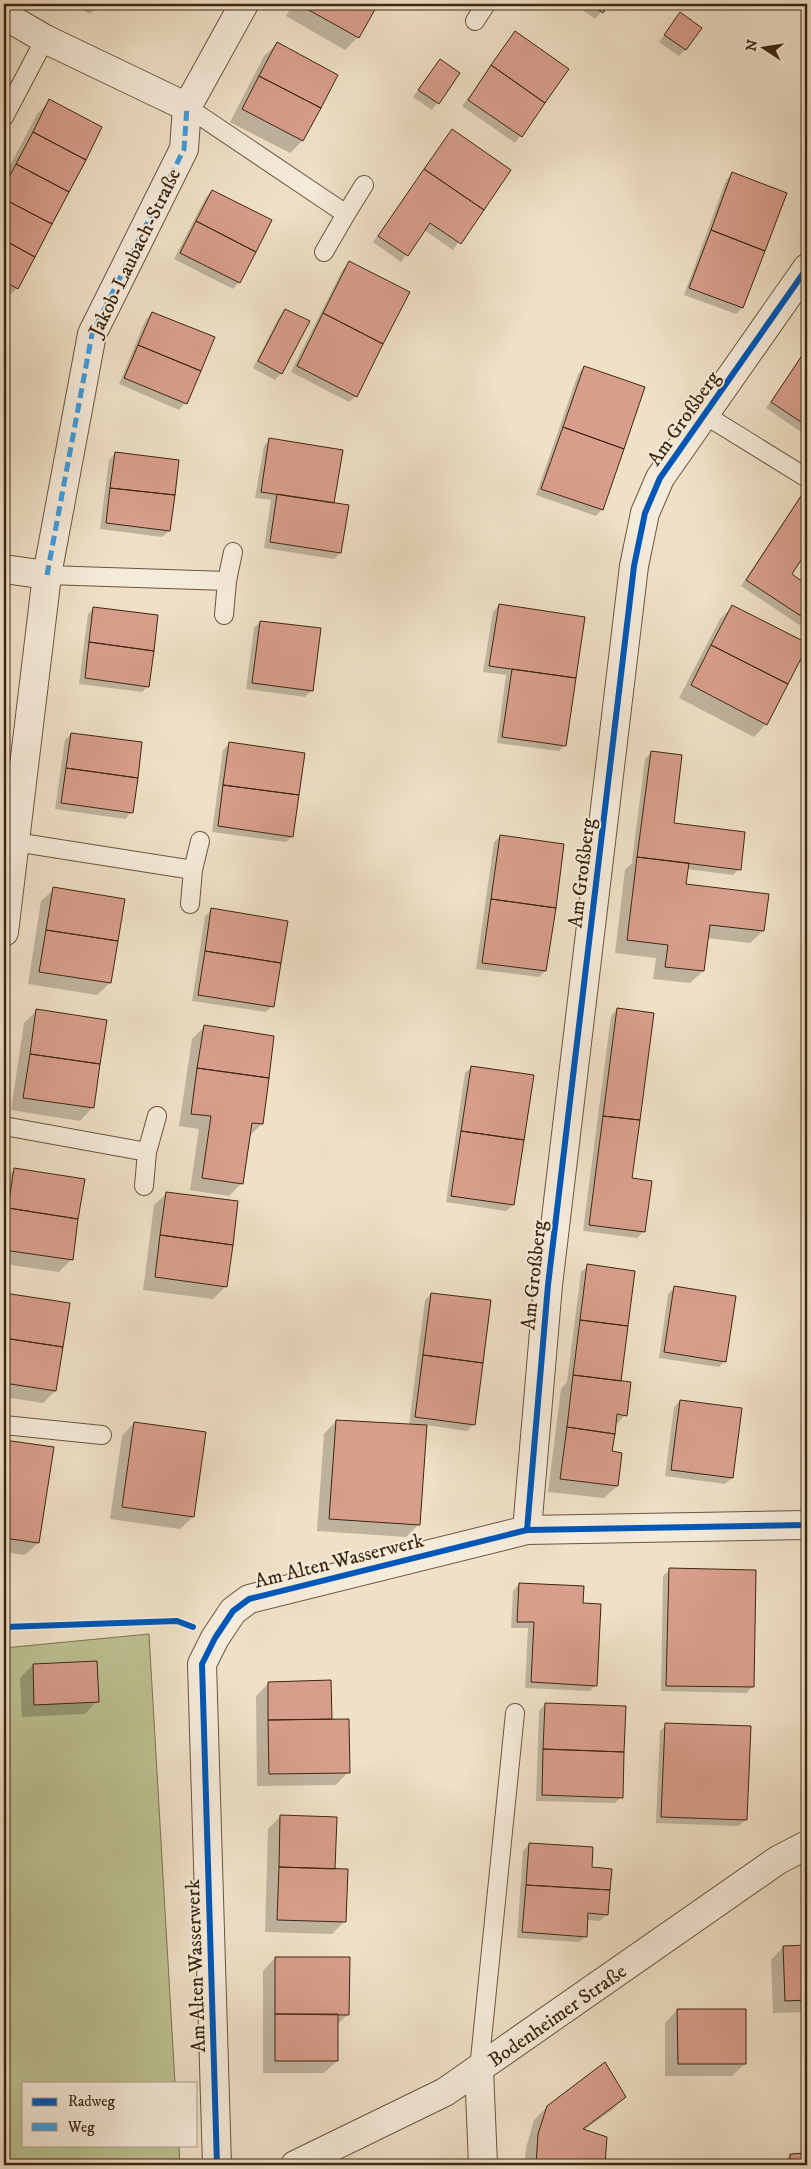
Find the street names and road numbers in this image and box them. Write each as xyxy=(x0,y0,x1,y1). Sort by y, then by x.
street label: Jakob-Laubach-Straße xyxy=(83,165,187,343)
street label: Am Großberg xyxy=(642,366,726,471)
street label: Am Großberg xyxy=(563,817,602,929)
street label: Am Großberg xyxy=(516,1219,553,1331)
street label: Am Alten Wasserwerk xyxy=(252,1528,427,1595)
street label: Am Alten Wasserwerk xyxy=(181,1879,212,2053)
street label: Bodenheimer Straße xyxy=(484,1959,632,2073)

